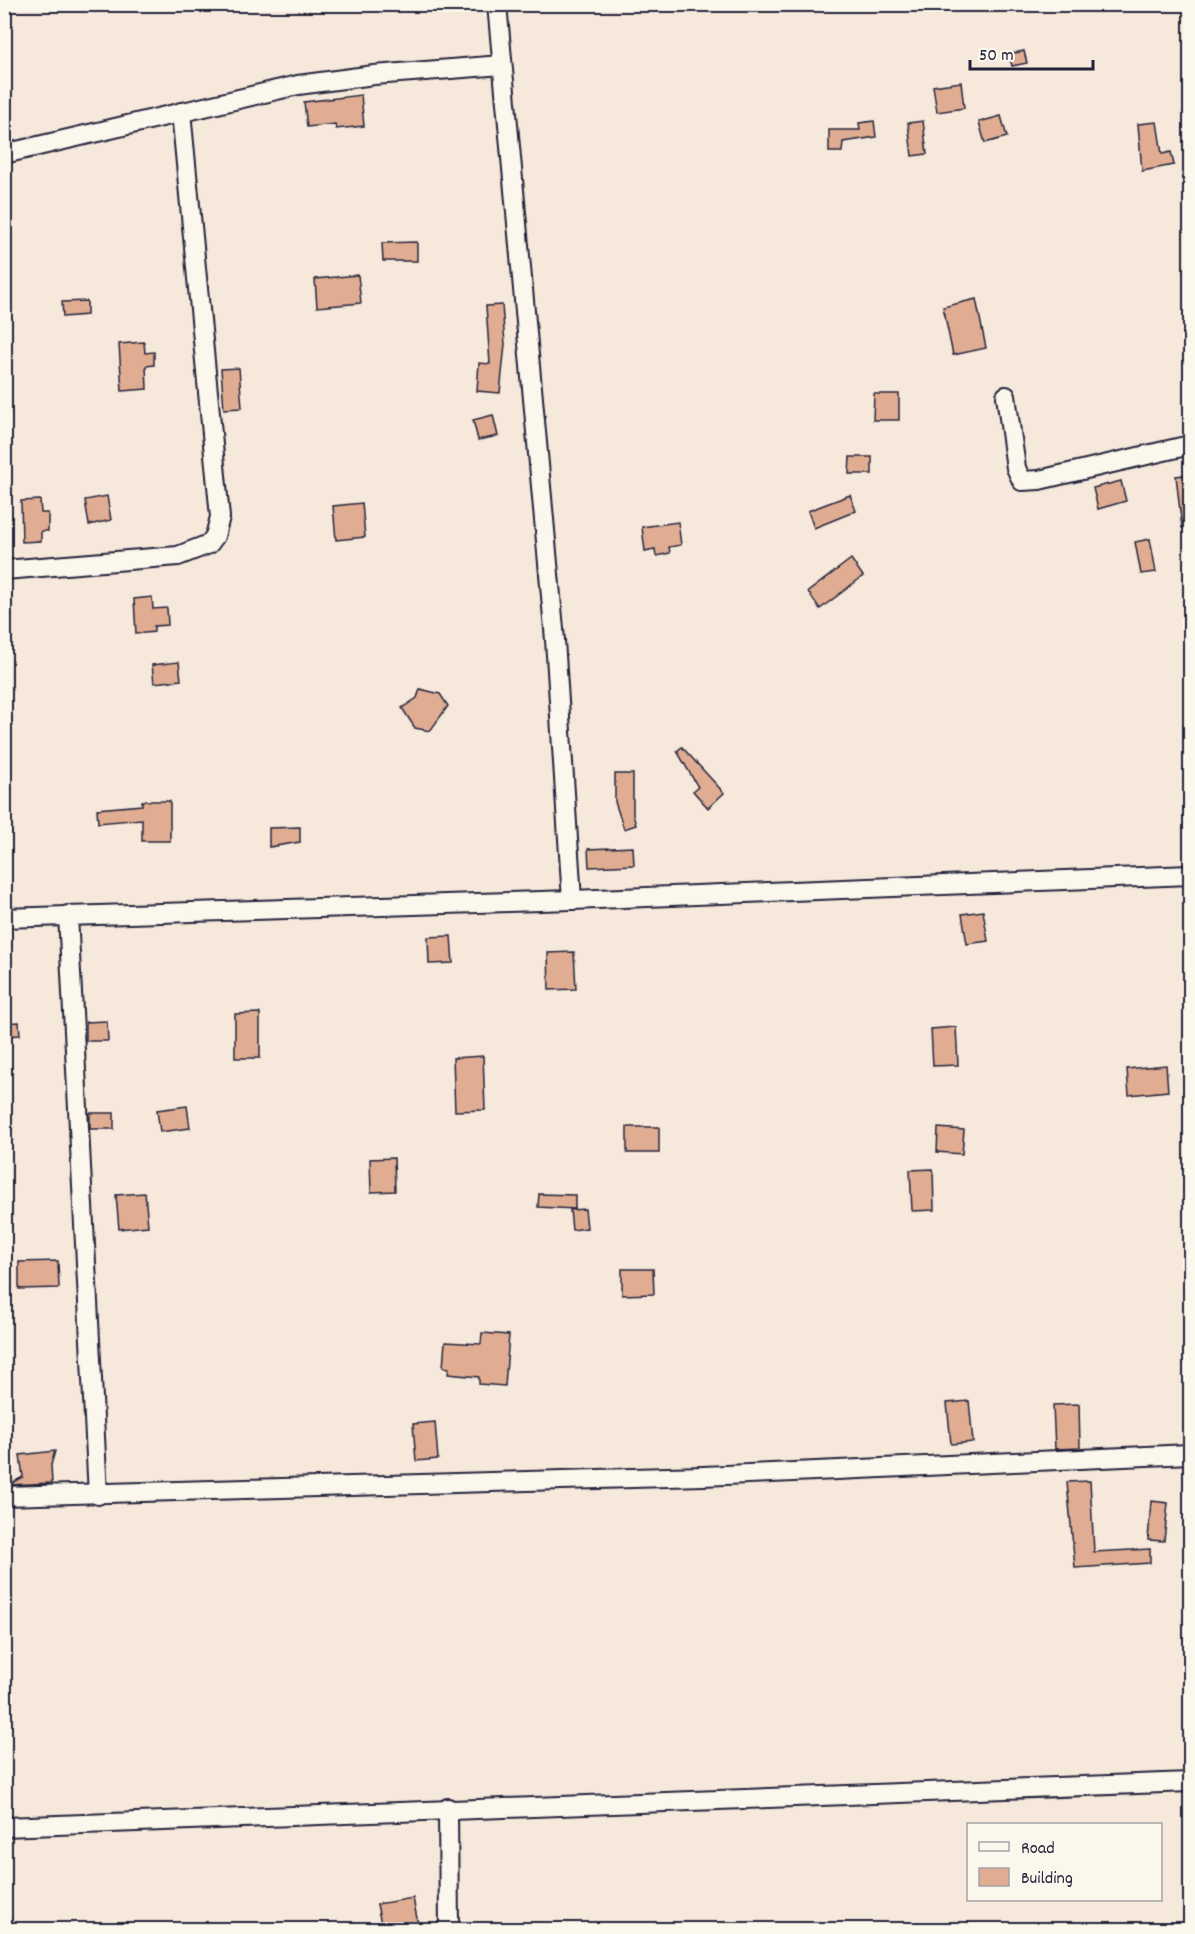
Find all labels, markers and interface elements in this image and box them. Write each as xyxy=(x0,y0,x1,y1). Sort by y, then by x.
scale bar xyxy=(970,33,1093,71)
text: 50 m xyxy=(979,44,1014,69)
legend xyxy=(967,1823,1162,1901)
text: Road xyxy=(1021,1837,1055,1862)
text: Building xyxy=(1021,1867,1073,1892)

